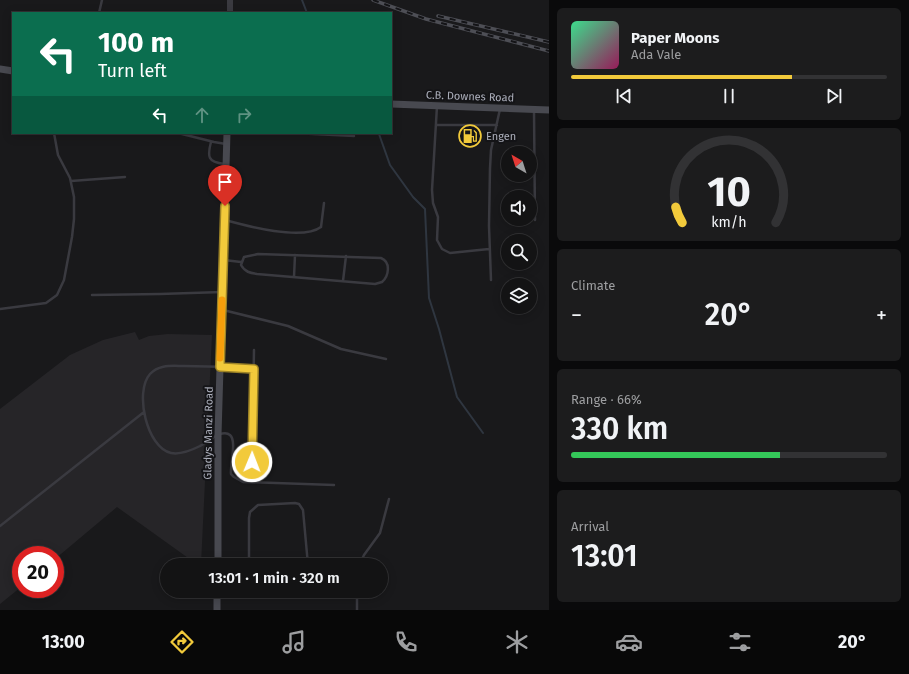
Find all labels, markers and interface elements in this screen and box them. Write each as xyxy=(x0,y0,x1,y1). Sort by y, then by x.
text: 100 m xyxy=(98,26,174,59)
icon: left xyxy=(32,28,84,80)
text: Paper Moons xyxy=(631,29,719,47)
text: Ada Vale xyxy=(631,47,681,62)
text: Turn left xyxy=(98,60,167,82)
icon: previous xyxy=(613,85,635,107)
icon: pause xyxy=(718,85,740,107)
icon: next xyxy=(823,85,845,107)
street label: C.B. Downes Road xyxy=(426,88,514,105)
icon: left xyxy=(149,104,171,126)
icon: ahead xyxy=(191,104,213,126)
icon: right xyxy=(233,104,255,126)
fuel station icon: Engen xyxy=(457,123,483,149)
place label: Engen xyxy=(486,130,516,143)
north arrow xyxy=(501,146,537,182)
map controls xyxy=(501,146,537,314)
pin xyxy=(208,165,242,206)
text: 10 xyxy=(707,166,751,216)
icon: arrive xyxy=(214,171,236,193)
button: sound xyxy=(501,190,537,226)
text: km/h xyxy=(711,213,747,230)
button: search xyxy=(501,234,537,270)
button: layers xyxy=(501,278,537,314)
text: Climate xyxy=(571,278,615,293)
text: 20° xyxy=(705,297,753,333)
text: − xyxy=(571,302,582,329)
text: + xyxy=(876,302,887,329)
street label: Gladys Manzi Road xyxy=(201,386,216,480)
text: Range · 66% xyxy=(571,392,642,407)
text: 330 km xyxy=(571,411,668,447)
position arrow xyxy=(231,441,273,483)
text: Arrival xyxy=(571,519,609,534)
text: 13:01 xyxy=(571,538,638,574)
speed limit sign: 20 xyxy=(12,546,64,598)
text: 13:01 · 1 min · 320 m xyxy=(208,569,340,587)
icon: directions xyxy=(168,628,196,656)
icon: music xyxy=(280,628,308,656)
icon: phone xyxy=(392,628,420,656)
icon: climate xyxy=(503,628,531,656)
icon: car xyxy=(615,628,643,656)
icon: filters xyxy=(726,628,754,656)
text: 13:00 xyxy=(42,631,85,653)
text: 20° xyxy=(838,631,867,653)

